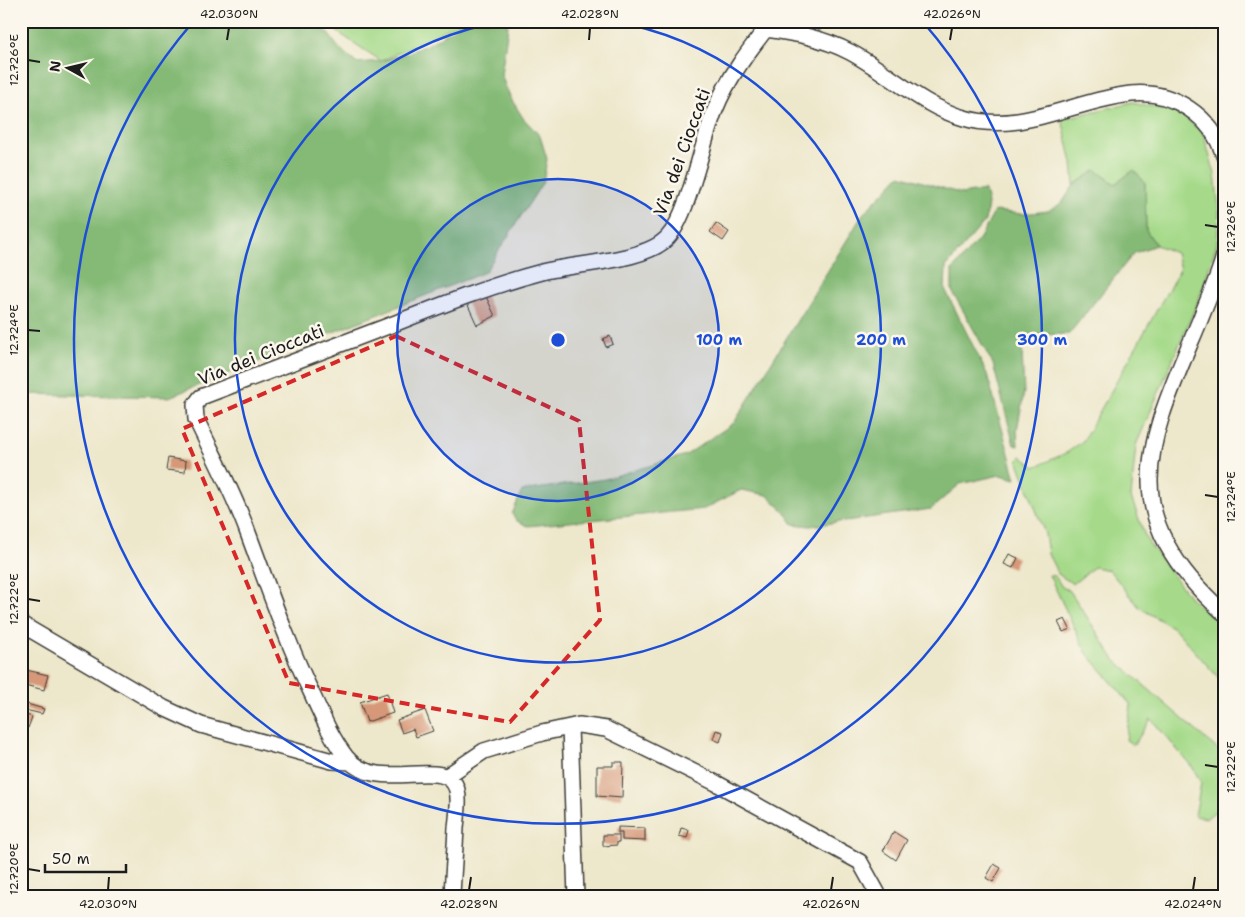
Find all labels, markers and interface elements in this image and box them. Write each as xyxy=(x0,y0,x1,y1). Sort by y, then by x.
text: 42.030°N xyxy=(200,6,258,22)
text: 42.028°N xyxy=(561,6,619,22)
text: 42.026°N xyxy=(923,6,981,22)
text: 12.726°E xyxy=(6,34,22,86)
north arrow xyxy=(42,42,92,92)
text: N xyxy=(45,59,65,73)
street label: Via dei Cioccati xyxy=(648,85,716,219)
text: 12.726°E xyxy=(1223,201,1239,253)
text: 12.724°E xyxy=(6,304,22,356)
street label: Via dei Cioccati xyxy=(194,319,328,391)
text: 100 m xyxy=(696,330,742,350)
text: 200 m xyxy=(856,330,906,350)
text: 300 m xyxy=(1017,330,1067,350)
centre of rings xyxy=(549,331,567,349)
text: 12.724°E xyxy=(1223,471,1239,523)
text: 12.722°E xyxy=(6,573,22,625)
text: 12.722°E xyxy=(1223,741,1239,793)
scale bar xyxy=(45,842,126,874)
text: 12.720°E xyxy=(6,843,22,895)
text: 50 m xyxy=(52,849,90,869)
text: 42.030°N xyxy=(79,896,137,912)
text: 42.028°N xyxy=(440,896,498,912)
text: 42.026°N xyxy=(802,896,860,912)
text: 42.024°N xyxy=(1164,896,1222,912)

